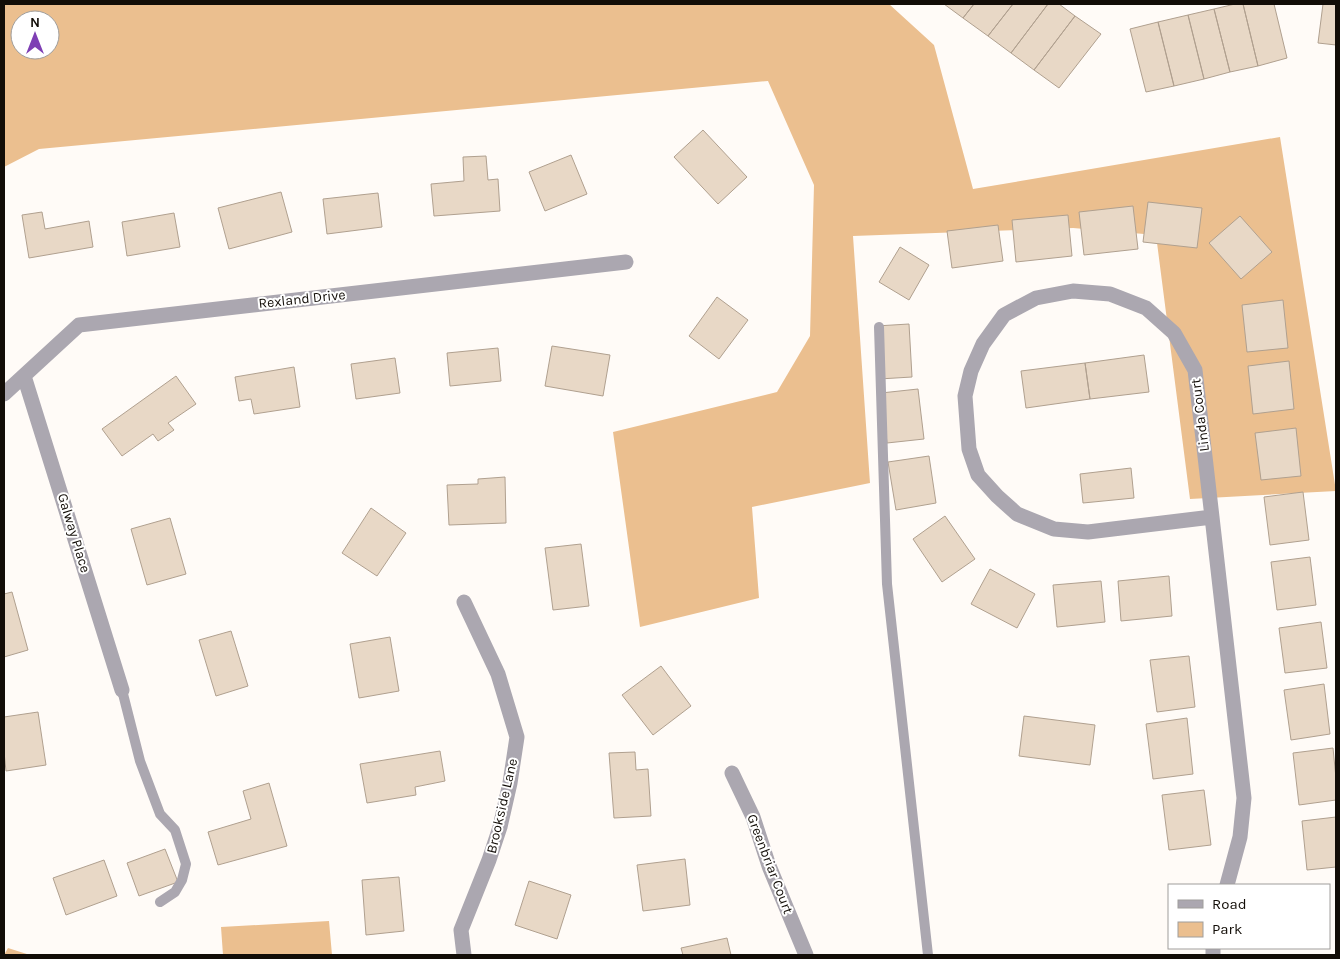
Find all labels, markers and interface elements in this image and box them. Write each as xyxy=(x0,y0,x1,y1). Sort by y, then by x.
north arrow xyxy=(10,10,60,60)
text: N xyxy=(30,14,40,31)
street label: Rexland Drive xyxy=(258,286,346,312)
street label: Linda Court xyxy=(1187,377,1213,453)
street label: Galway Place xyxy=(54,491,94,575)
street label: Brookside Lane xyxy=(483,757,521,855)
street label: Greenbriar Court xyxy=(743,812,797,916)
legend xyxy=(1168,884,1330,949)
text: Road xyxy=(1212,895,1247,913)
text: Park xyxy=(1212,920,1242,938)

